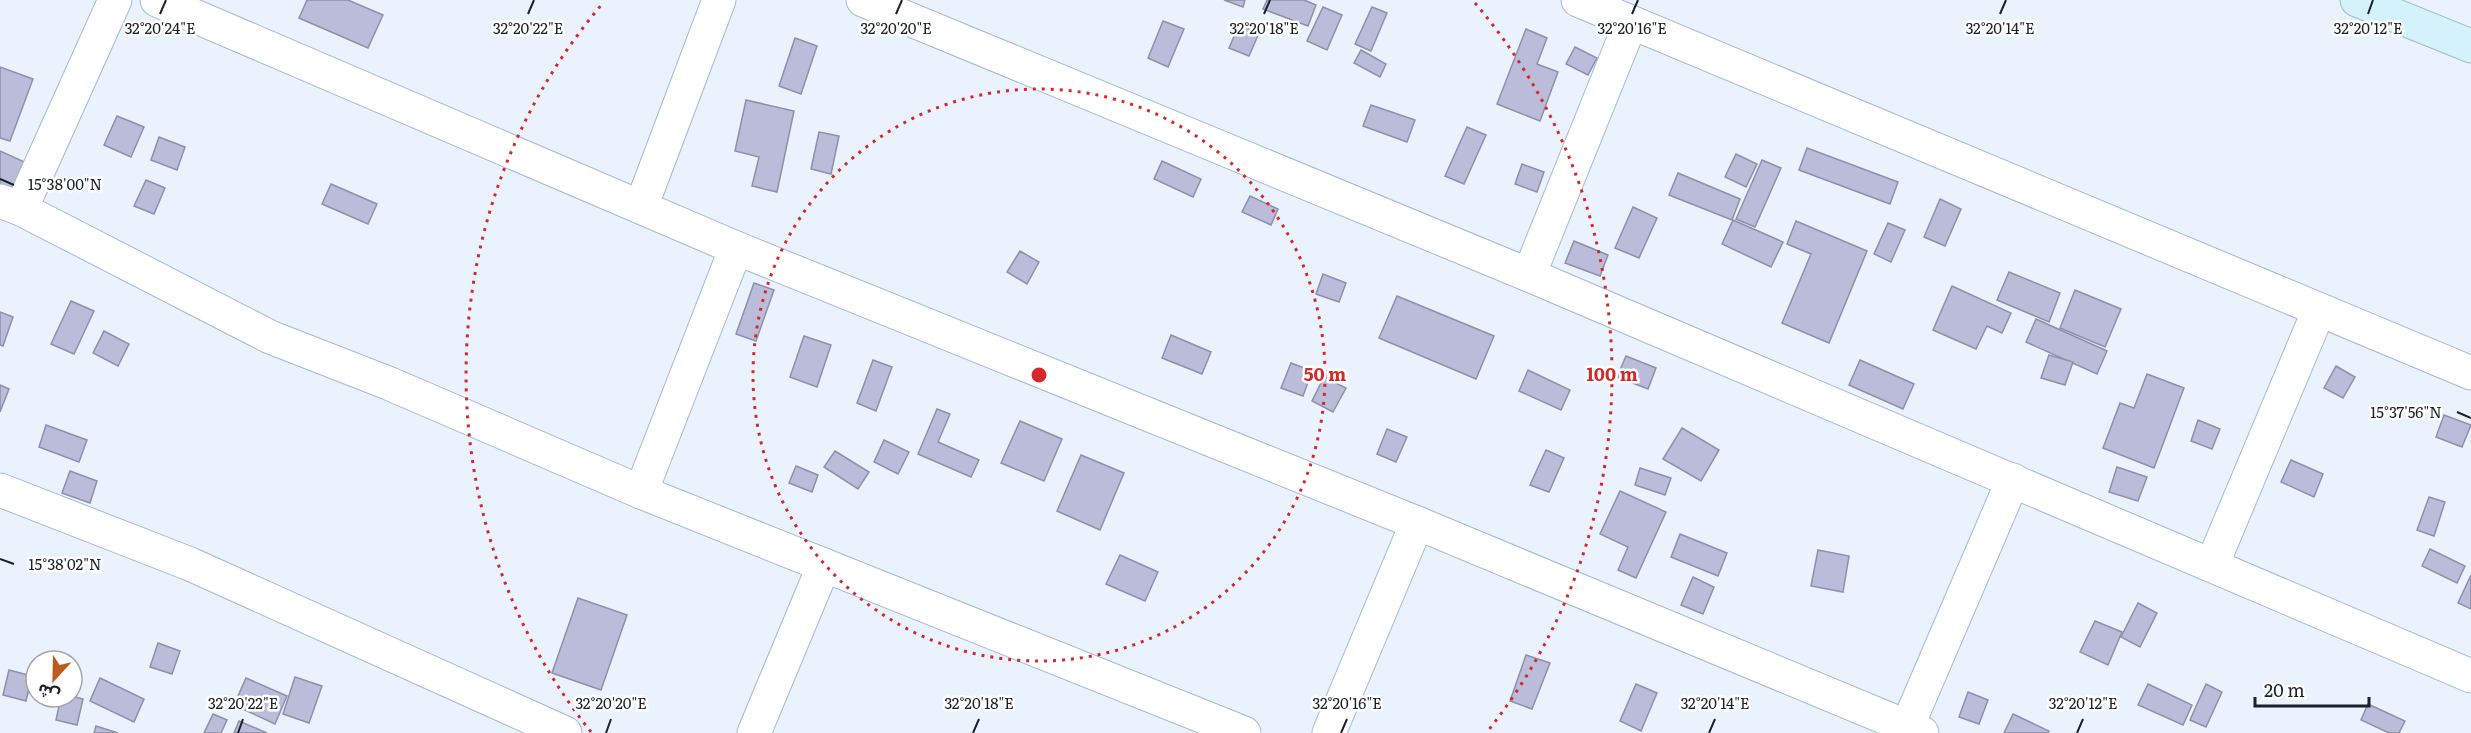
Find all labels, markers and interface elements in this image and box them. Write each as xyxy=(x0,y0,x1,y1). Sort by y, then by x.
text: 32°20'24"E xyxy=(124,16,196,39)
text: 32°20'22"E xyxy=(493,16,563,39)
text: 32°20'20"E xyxy=(860,16,932,39)
text: 32°20'18"E xyxy=(1229,16,1299,39)
text: 32°20'16"E xyxy=(1597,16,1667,39)
text: 32°20'14"E xyxy=(1965,16,2035,39)
text: 32°20'12"E xyxy=(2333,16,2403,39)
text: 15°38'00"N xyxy=(28,172,102,195)
text: 50 m xyxy=(1304,360,1346,387)
text: 100 m xyxy=(1586,360,1638,387)
centre of rings xyxy=(1029,365,1049,385)
text: 15°37'56"N xyxy=(2370,400,2442,423)
text: 15°38'02"N xyxy=(28,552,102,575)
north arrow xyxy=(24,649,84,709)
scale bar xyxy=(2255,670,2369,708)
text: 20 m xyxy=(2264,676,2305,703)
text: ش xyxy=(33,679,63,709)
text: 32°20'22"E xyxy=(208,691,278,714)
text: 32°20'20"E xyxy=(575,691,647,714)
text: 32°20'18"E xyxy=(944,691,1014,714)
text: 32°20'16"E xyxy=(1312,691,1382,714)
text: 32°20'14"E xyxy=(1680,691,1750,714)
text: 32°20'12"E xyxy=(2048,691,2118,714)

